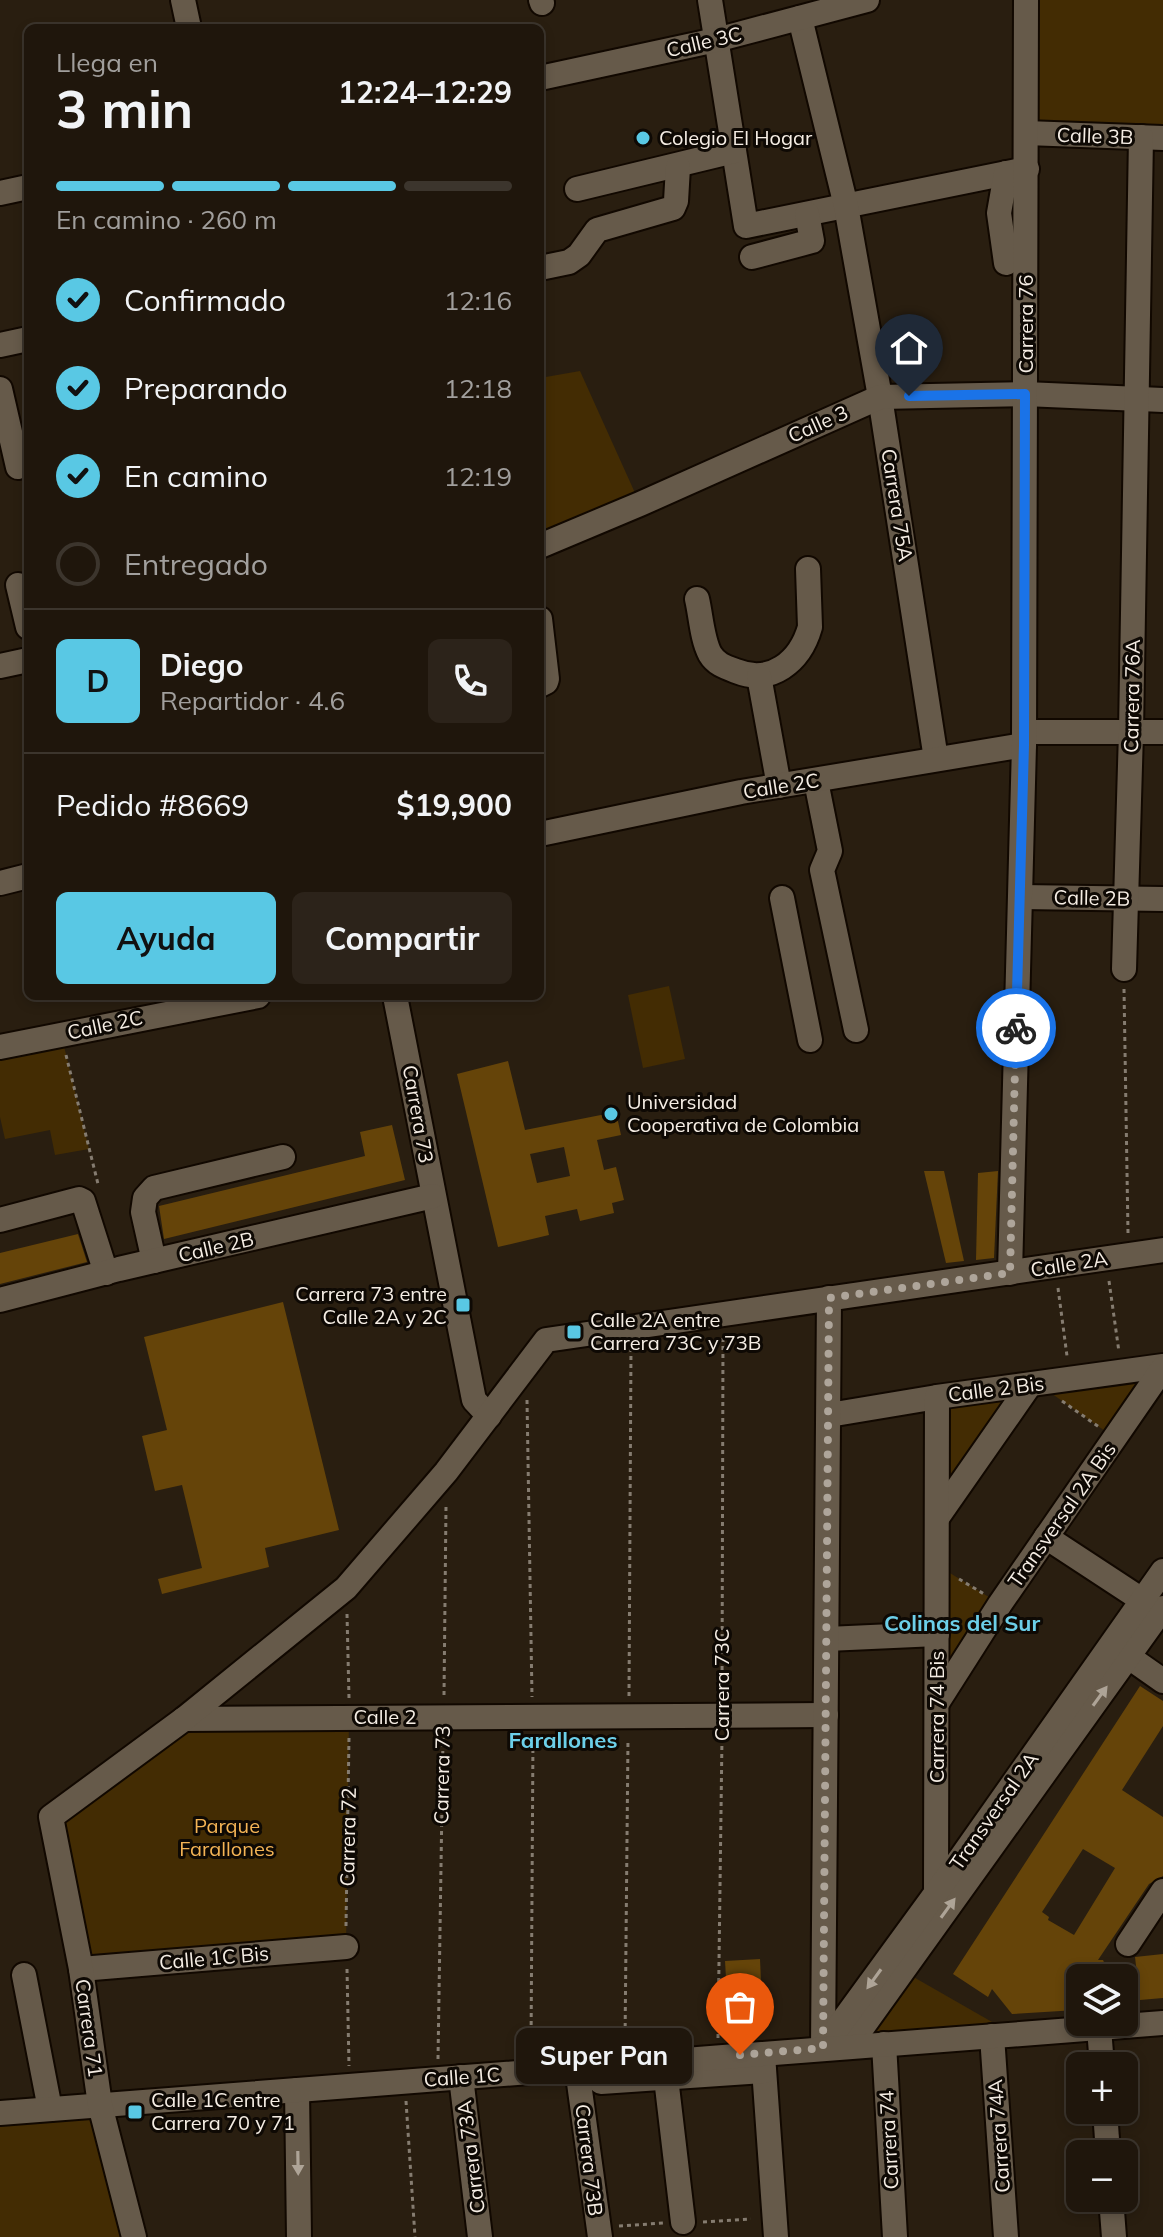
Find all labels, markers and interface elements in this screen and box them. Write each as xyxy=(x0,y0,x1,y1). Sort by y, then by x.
street label: Calle 3C xyxy=(664,21,744,62)
text: Llega en xyxy=(56,46,158,79)
text: 12:24–12:29 xyxy=(338,73,512,111)
text: 3 min xyxy=(56,76,193,141)
street label: Calle 3B xyxy=(1056,122,1134,149)
place label: Colegio El Hogar xyxy=(659,125,813,150)
marker: Colegio El Hogar xyxy=(634,129,652,147)
text: En camino · 260 m xyxy=(56,203,277,236)
street label: Carrera 76 xyxy=(1013,274,1038,374)
icon: check xyxy=(56,278,100,322)
text: Confirmado xyxy=(124,281,286,319)
text: 12:16 xyxy=(444,284,512,317)
pin xyxy=(875,314,943,396)
icon: home xyxy=(887,326,931,370)
icon: check xyxy=(56,366,100,410)
text: Preparando xyxy=(124,369,288,407)
text: 12:18 xyxy=(444,372,512,405)
street label: Calle 3 xyxy=(784,399,852,448)
street label: Carrera 75A xyxy=(876,447,919,563)
icon: check xyxy=(56,454,100,498)
text: En camino xyxy=(124,457,268,495)
text: 12:19 xyxy=(444,460,512,493)
text: Entregado xyxy=(124,545,268,583)
button: phone xyxy=(428,639,512,723)
street label: Carrera 76A xyxy=(1118,639,1145,753)
text: Diego xyxy=(160,646,244,684)
text: D xyxy=(87,662,109,700)
text: Repartidor · 4.6 xyxy=(160,684,345,717)
street label: Calle 2C xyxy=(741,767,821,804)
text: Pedido #8669 xyxy=(56,786,249,824)
text: $19,900 xyxy=(397,786,512,824)
street label: Calle 2B xyxy=(1054,884,1131,911)
button: Ayuda xyxy=(56,892,276,984)
button: Compartir xyxy=(292,892,512,984)
courier xyxy=(976,988,1056,1068)
street label: Calle 2C xyxy=(65,1004,145,1045)
icon: bike xyxy=(994,1006,1038,1050)
street label: Carrera 73 xyxy=(398,1063,439,1165)
place label: Universidad Cooperativa de Colombia xyxy=(627,1089,859,1137)
marker: Universidad Cooperativa de Colombia xyxy=(602,1105,620,1123)
street label: Calle 2B xyxy=(176,1226,256,1267)
street label: Calle 2A xyxy=(1029,1245,1110,1282)
place label: Carrera 73 entre Calle 2A y 2C xyxy=(295,1281,447,1329)
marker: Carrera 73 entre Calle 2A y 2C xyxy=(454,1296,472,1314)
place label: Calle 2A entre Carrera 73C y 73B xyxy=(590,1307,761,1355)
marker: Calle 2A entre Carrera 73C y 73B xyxy=(565,1323,583,1341)
street label: Calle 2 Bis xyxy=(947,1370,1045,1407)
street label: Transversal 2A Bis xyxy=(1002,1437,1121,1592)
district label: Colinas del Sur xyxy=(884,1609,1040,1637)
street label: Carrera 73C xyxy=(709,1629,734,1741)
street label: Carrera 74 Bis xyxy=(924,1651,949,1783)
one-way arrow xyxy=(1091,1686,1107,1707)
street label: Calle 2 xyxy=(354,1704,416,1729)
street label: Carrera 73 xyxy=(428,1725,455,1825)
district label: Farallones xyxy=(509,1726,617,1754)
street label: Transversal 2A xyxy=(944,1747,1044,1875)
street label: Carrera 72 xyxy=(334,1787,361,1887)
park label: Parque Farallones xyxy=(179,1813,275,1861)
one-way arrow xyxy=(940,1897,955,1918)
street label: Calle 1C Bis xyxy=(158,1940,270,1975)
map controls xyxy=(1066,1964,1138,2212)
button: layers xyxy=(1066,1964,1138,2036)
one-way arrow xyxy=(866,1969,882,1989)
pin xyxy=(706,1973,774,2055)
street label: Carrera 71 xyxy=(70,1977,109,2079)
icon: bag xyxy=(718,1985,762,2029)
callout: Super Pan xyxy=(516,2027,692,2083)
text: Super Pan xyxy=(540,2039,668,2072)
button: + xyxy=(1066,2052,1138,2124)
street label: Calle 1C xyxy=(423,2061,501,2092)
street label: Carrera 74A xyxy=(982,2078,1015,2194)
place label: Calle 1C entre Carrera 70 y 71 xyxy=(151,2087,295,2135)
street label: Carrera 74 xyxy=(873,2090,904,2190)
street label: Carrera 73A xyxy=(451,2099,490,2215)
marker: Calle 1C entre Carrera 70 y 71 xyxy=(126,2103,144,2121)
street label: Carrera 73B xyxy=(570,2103,609,2217)
button: − xyxy=(1066,2140,1138,2212)
one-way arrow xyxy=(292,2151,304,2176)

